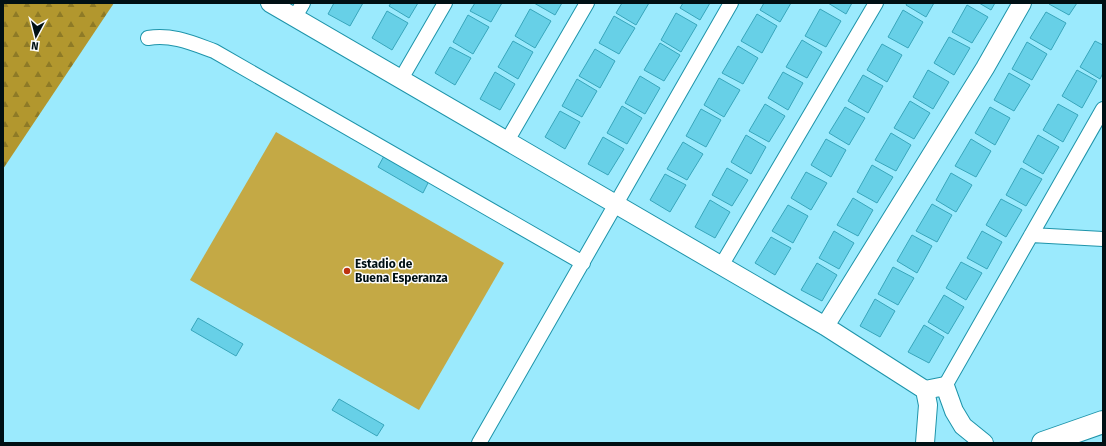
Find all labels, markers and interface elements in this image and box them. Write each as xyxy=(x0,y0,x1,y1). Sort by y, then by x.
north arrow xyxy=(16,16,56,56)
text: N xyxy=(30,39,39,52)
place label: Estadio de Buena Esperanza xyxy=(355,257,448,285)
marker: Estadio de Buena Esperanza xyxy=(342,266,352,276)

